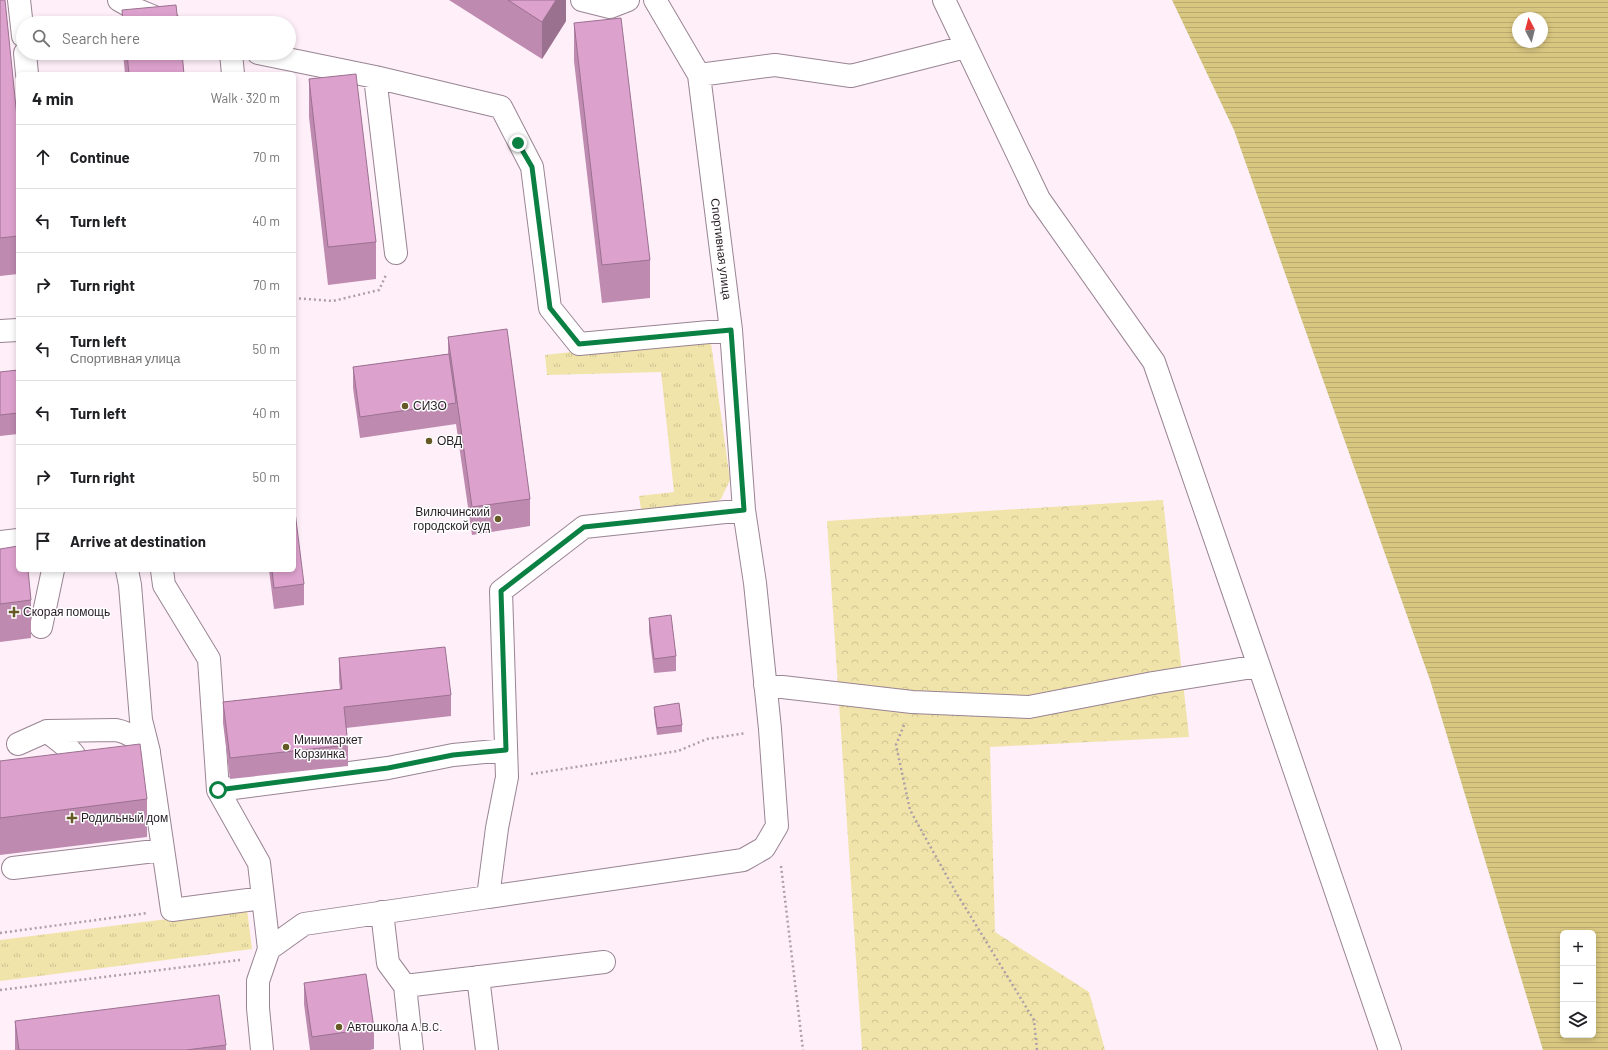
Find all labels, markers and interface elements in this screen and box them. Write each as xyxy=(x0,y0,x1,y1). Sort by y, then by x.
north arrow xyxy=(1512,12,1548,48)
search box xyxy=(16,16,296,60)
icon: search xyxy=(30,27,52,49)
text: Search here xyxy=(62,29,140,47)
text: 4 min xyxy=(32,88,74,108)
text: Walk · 320 m xyxy=(211,90,280,106)
route end xyxy=(509,134,527,152)
icon: ahead xyxy=(32,146,54,168)
text: Continue xyxy=(70,148,130,166)
text: 70 m xyxy=(253,149,280,165)
street label: Спортивная улица xyxy=(708,197,735,301)
icon: left xyxy=(32,210,54,232)
text: Turn left xyxy=(70,212,126,230)
text: 40 m xyxy=(252,213,280,229)
icon: right xyxy=(32,274,54,296)
text: Turn right xyxy=(70,276,135,294)
text: 70 m xyxy=(253,277,280,293)
text: Turn left xyxy=(70,332,126,350)
icon: left xyxy=(32,338,54,360)
text: 50 m xyxy=(253,341,280,357)
text: Спортивная улица xyxy=(70,350,181,366)
place label: СИЗО xyxy=(413,398,447,412)
marker: СИЗО xyxy=(400,401,410,411)
icon: left xyxy=(32,402,54,424)
text: Turn left xyxy=(70,404,126,422)
text: 40 m xyxy=(252,405,280,421)
place label: ОВД xyxy=(437,433,462,448)
marker: ОВД xyxy=(424,436,434,446)
icon: right xyxy=(32,466,54,488)
text: Turn right xyxy=(70,468,135,486)
text: 50 m xyxy=(253,469,280,485)
place label: Вилючинский городской суд xyxy=(413,504,490,533)
marker: Вилючинский городской суд xyxy=(493,514,503,524)
icon: arrive xyxy=(32,530,54,552)
text: Arrive at destination xyxy=(70,532,206,550)
place label: Скорая помощь xyxy=(23,604,110,619)
marker: Скорая помощь xyxy=(8,606,20,618)
place label: Минимаркет Корзинка xyxy=(294,732,363,761)
marker: Минимаркет Корзинка xyxy=(281,742,291,752)
route start xyxy=(209,781,227,799)
place label: Родильный дом xyxy=(81,810,168,825)
marker: Родильный дом xyxy=(66,812,78,824)
map controls xyxy=(1560,930,1596,1038)
button: + xyxy=(1560,930,1596,966)
button: − xyxy=(1560,966,1596,1002)
button: layers xyxy=(1560,1002,1596,1038)
place label: Автошкола A.B.C. xyxy=(347,1019,443,1033)
marker: Автошкола A.B.C. xyxy=(334,1022,344,1032)

